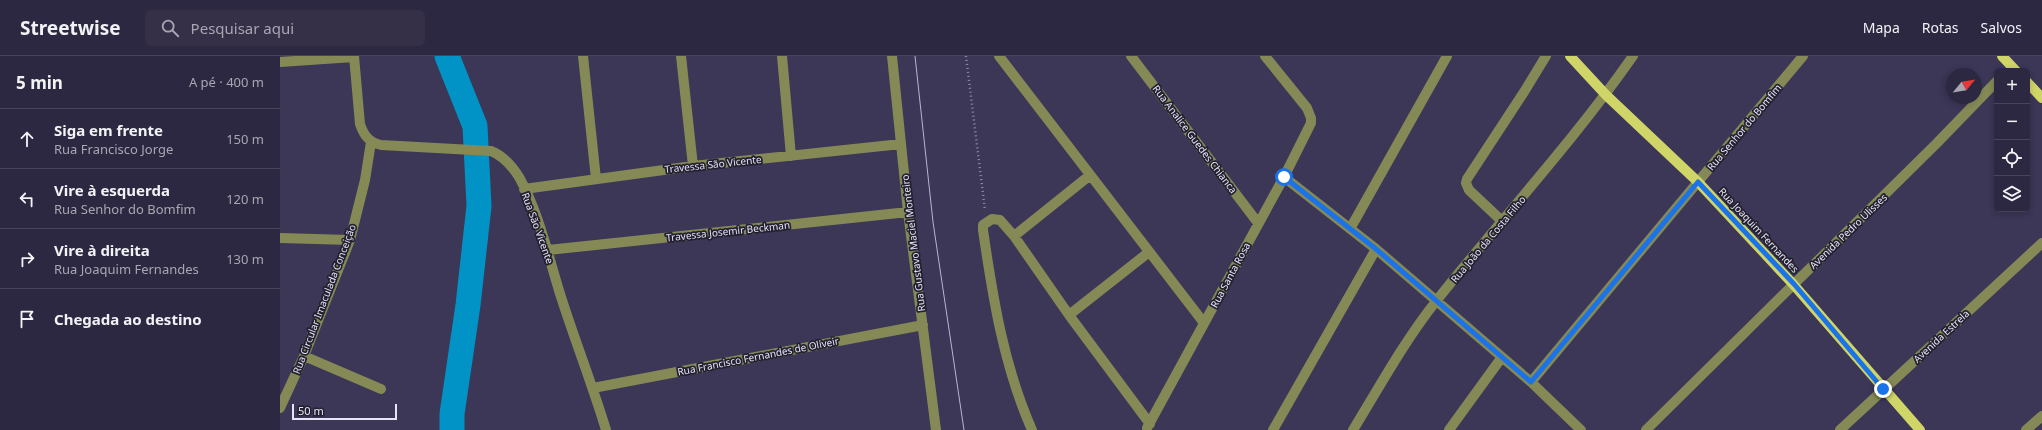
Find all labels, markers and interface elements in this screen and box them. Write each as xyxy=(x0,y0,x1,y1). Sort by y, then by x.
search box xyxy=(145,10,425,46)
text: Streetwise xyxy=(20,15,121,41)
icon: search xyxy=(159,17,181,39)
text: Pesquisar aqui xyxy=(191,18,294,38)
text: Mapa xyxy=(1863,18,1900,37)
text: Rotas xyxy=(1922,18,1959,37)
text: Salvos xyxy=(1981,18,2022,37)
north arrow xyxy=(1946,68,1982,104)
map controls xyxy=(1994,68,2030,212)
button: + xyxy=(1994,68,2030,104)
text: 5 min xyxy=(16,71,63,94)
text: A pé · 400 m xyxy=(189,73,264,91)
street label: Rua Senhor do Bomfim xyxy=(1704,81,1784,173)
street label: Rua Analice Guedes Chianca xyxy=(1150,82,1240,196)
button: − xyxy=(1994,104,2030,140)
text: Siga em frente xyxy=(54,120,163,140)
icon: ahead xyxy=(16,128,38,150)
text: 150 m xyxy=(226,130,264,148)
text: Rua Francisco Jorge xyxy=(54,140,173,158)
button: locate xyxy=(1994,140,2030,176)
street label: Travessa São Vicente xyxy=(664,152,762,176)
route start xyxy=(1275,168,1293,186)
street label: Rua Gustavo Maciel Monteiro xyxy=(898,174,928,312)
button: layers xyxy=(1994,176,2030,212)
text: Vire à esquerda xyxy=(54,180,170,200)
street label: Rua Joaquim Fernandes xyxy=(1716,184,1802,276)
icon: left xyxy=(16,188,38,210)
text: 120 m xyxy=(226,190,264,208)
street label: Rua São Vicente xyxy=(519,190,557,266)
street label: Avenida Pedro Ulisses xyxy=(1806,190,1890,272)
street label: Rua João da Costa Filho xyxy=(1447,193,1529,285)
text: Rua Senhor do Bomfim xyxy=(54,200,196,218)
street label: Travessa Josemir Beckman xyxy=(665,218,791,244)
street label: Rua Circular Imaculada Conceição xyxy=(289,222,359,376)
text: Vire à direita xyxy=(54,240,150,260)
street label: Rua Santa Rosa xyxy=(1207,240,1253,310)
icon: right xyxy=(16,248,38,270)
text: 130 m xyxy=(226,250,264,268)
text: Rua Joaquim Fernandes xyxy=(54,260,199,278)
street label: Avenida Estrela xyxy=(1910,306,1972,366)
icon: arrive xyxy=(16,308,38,330)
text: Chegada ao destino xyxy=(54,309,202,329)
street label: Rua Francisco Fernandes de Oliveir xyxy=(676,333,840,379)
route end xyxy=(1874,380,1892,398)
scale bar xyxy=(292,402,397,421)
text: 50 m xyxy=(298,403,324,418)

